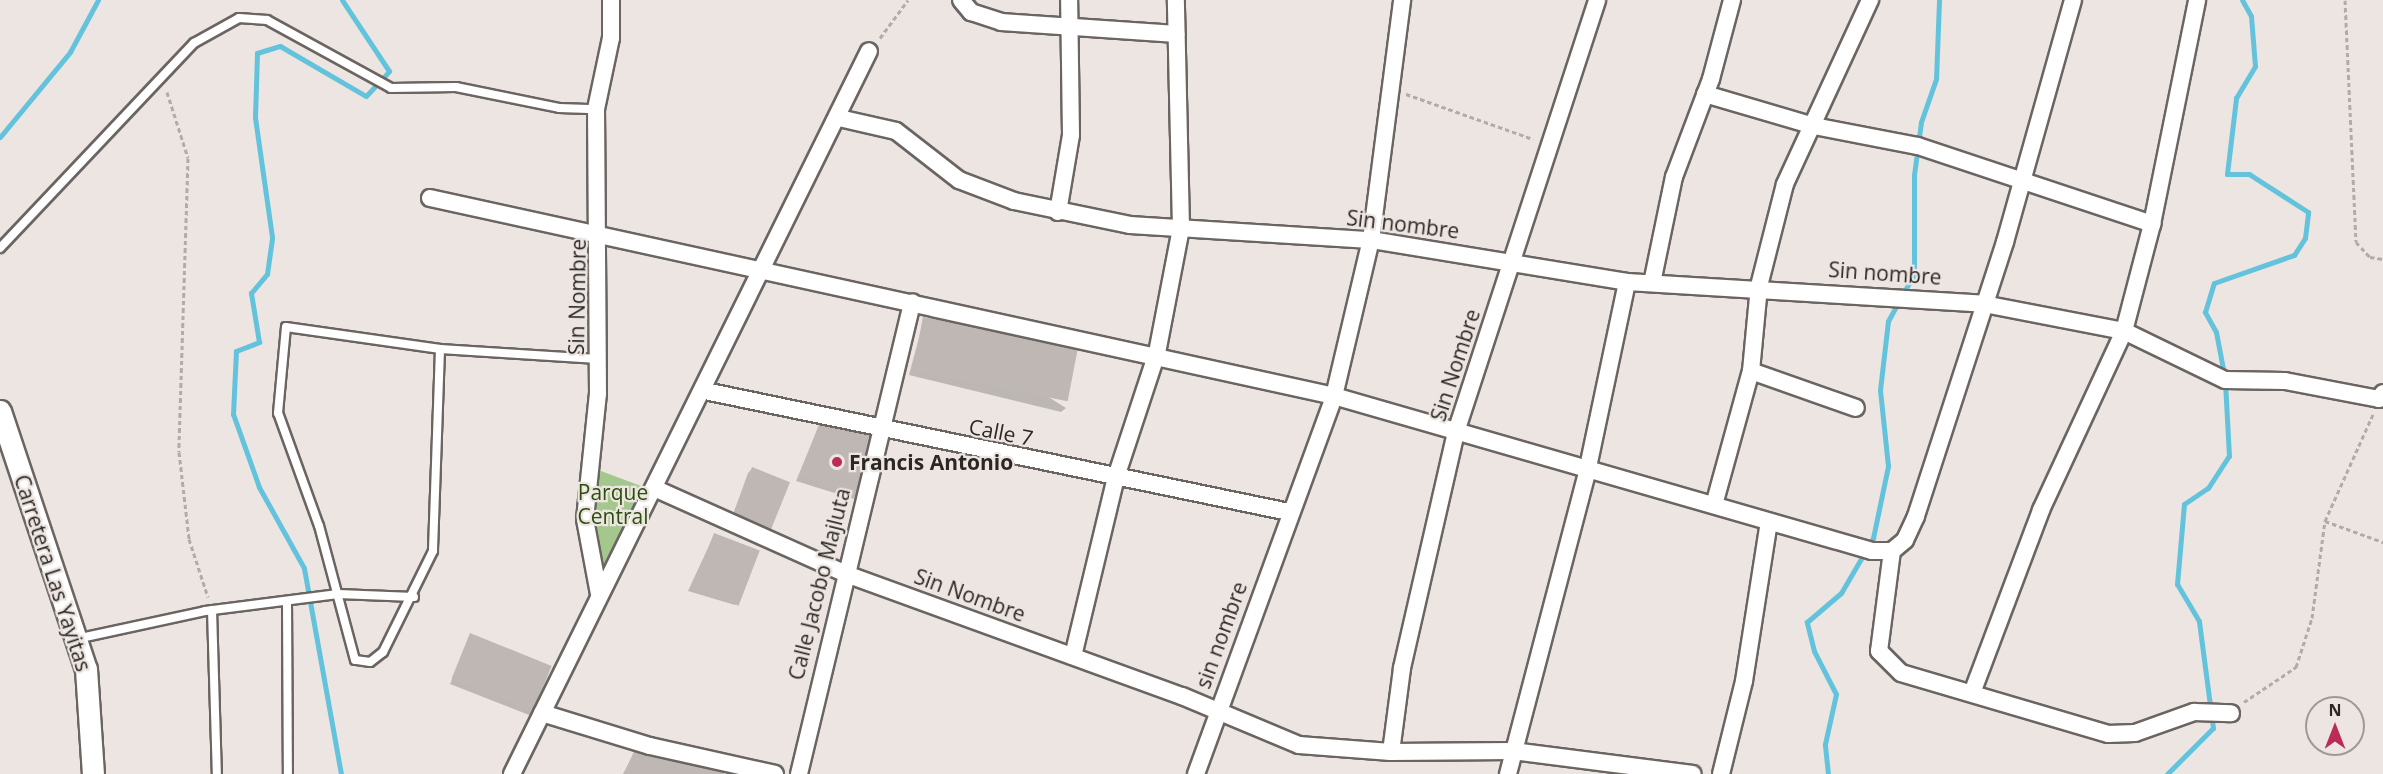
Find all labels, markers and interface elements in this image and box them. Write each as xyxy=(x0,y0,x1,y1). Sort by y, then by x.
street label: Sin nombre xyxy=(1345,205,1461,243)
street label: Sin Nombre xyxy=(563,239,591,355)
street label: Sin nombre xyxy=(1828,256,1942,290)
street label: Sin Nombre xyxy=(1425,306,1485,424)
street label: Calle 7 xyxy=(967,413,1035,451)
place label: Francis Antonio xyxy=(849,449,1013,475)
marker: Francis Antonio xyxy=(830,455,844,469)
street label: Carretera Las Yayitas xyxy=(9,471,97,675)
park label: Parque Central xyxy=(578,479,648,529)
street label: Calle Jacobo Majluta xyxy=(783,485,855,683)
street label: Sin Nombre xyxy=(911,563,1029,627)
street label: sin nombre xyxy=(1190,578,1252,692)
north arrow xyxy=(2305,696,2365,756)
text: N xyxy=(2328,699,2342,721)

